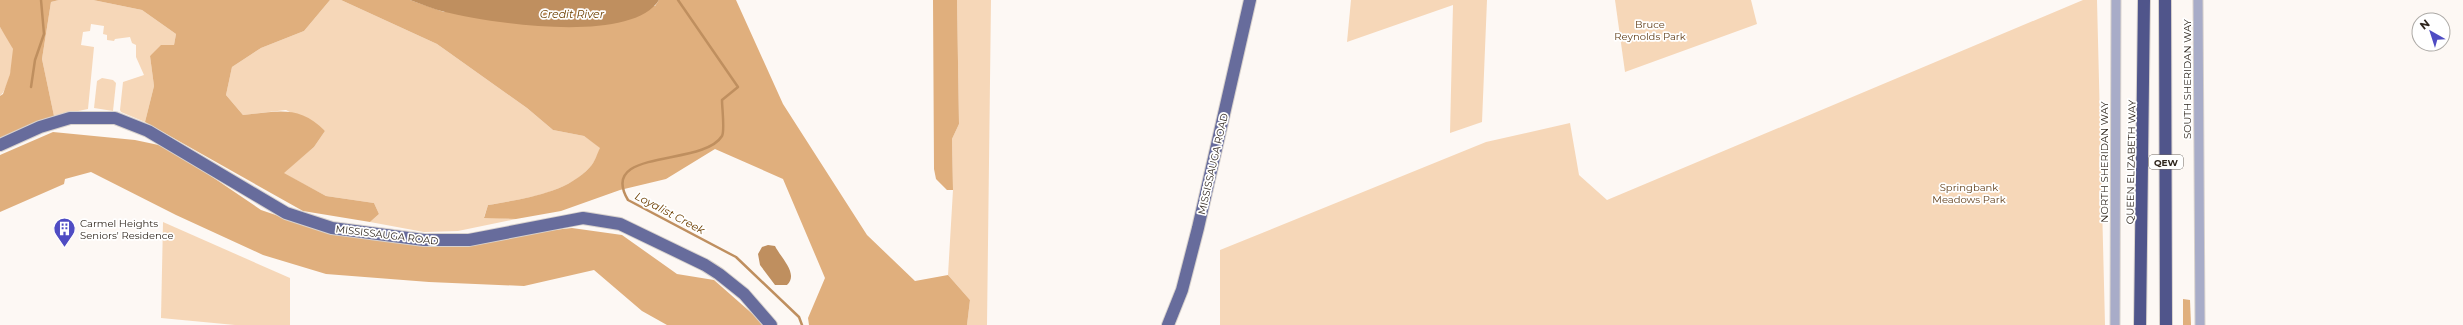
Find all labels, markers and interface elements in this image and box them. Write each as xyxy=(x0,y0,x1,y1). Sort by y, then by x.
water label: Credit River xyxy=(540,7,605,21)
north arrow xyxy=(2411,12,2451,52)
text: N xyxy=(2417,16,2433,32)
park label: Bruce Reynolds Park xyxy=(1614,18,1686,43)
street label: SOUTH SHERIDAN WAY xyxy=(2181,18,2194,139)
street label: QUEEN ELIZABETH WAY xyxy=(2123,99,2139,224)
street label: NORTH SHERIDAN WAY xyxy=(2098,101,2111,223)
street label: MISSISSAUGA ROAD xyxy=(1195,112,1231,216)
road number: QEW xyxy=(2149,155,2183,169)
park label: Springbank Meadows Park xyxy=(1932,181,2006,206)
water label: Loyalist Creek xyxy=(633,189,708,237)
building icon: Carmel Heights Seniors' Residence xyxy=(51,216,77,249)
place label: Carmel Heights Seniors' Residence xyxy=(80,217,173,242)
street label: MISSISSAUGA ROAD xyxy=(335,222,439,248)

